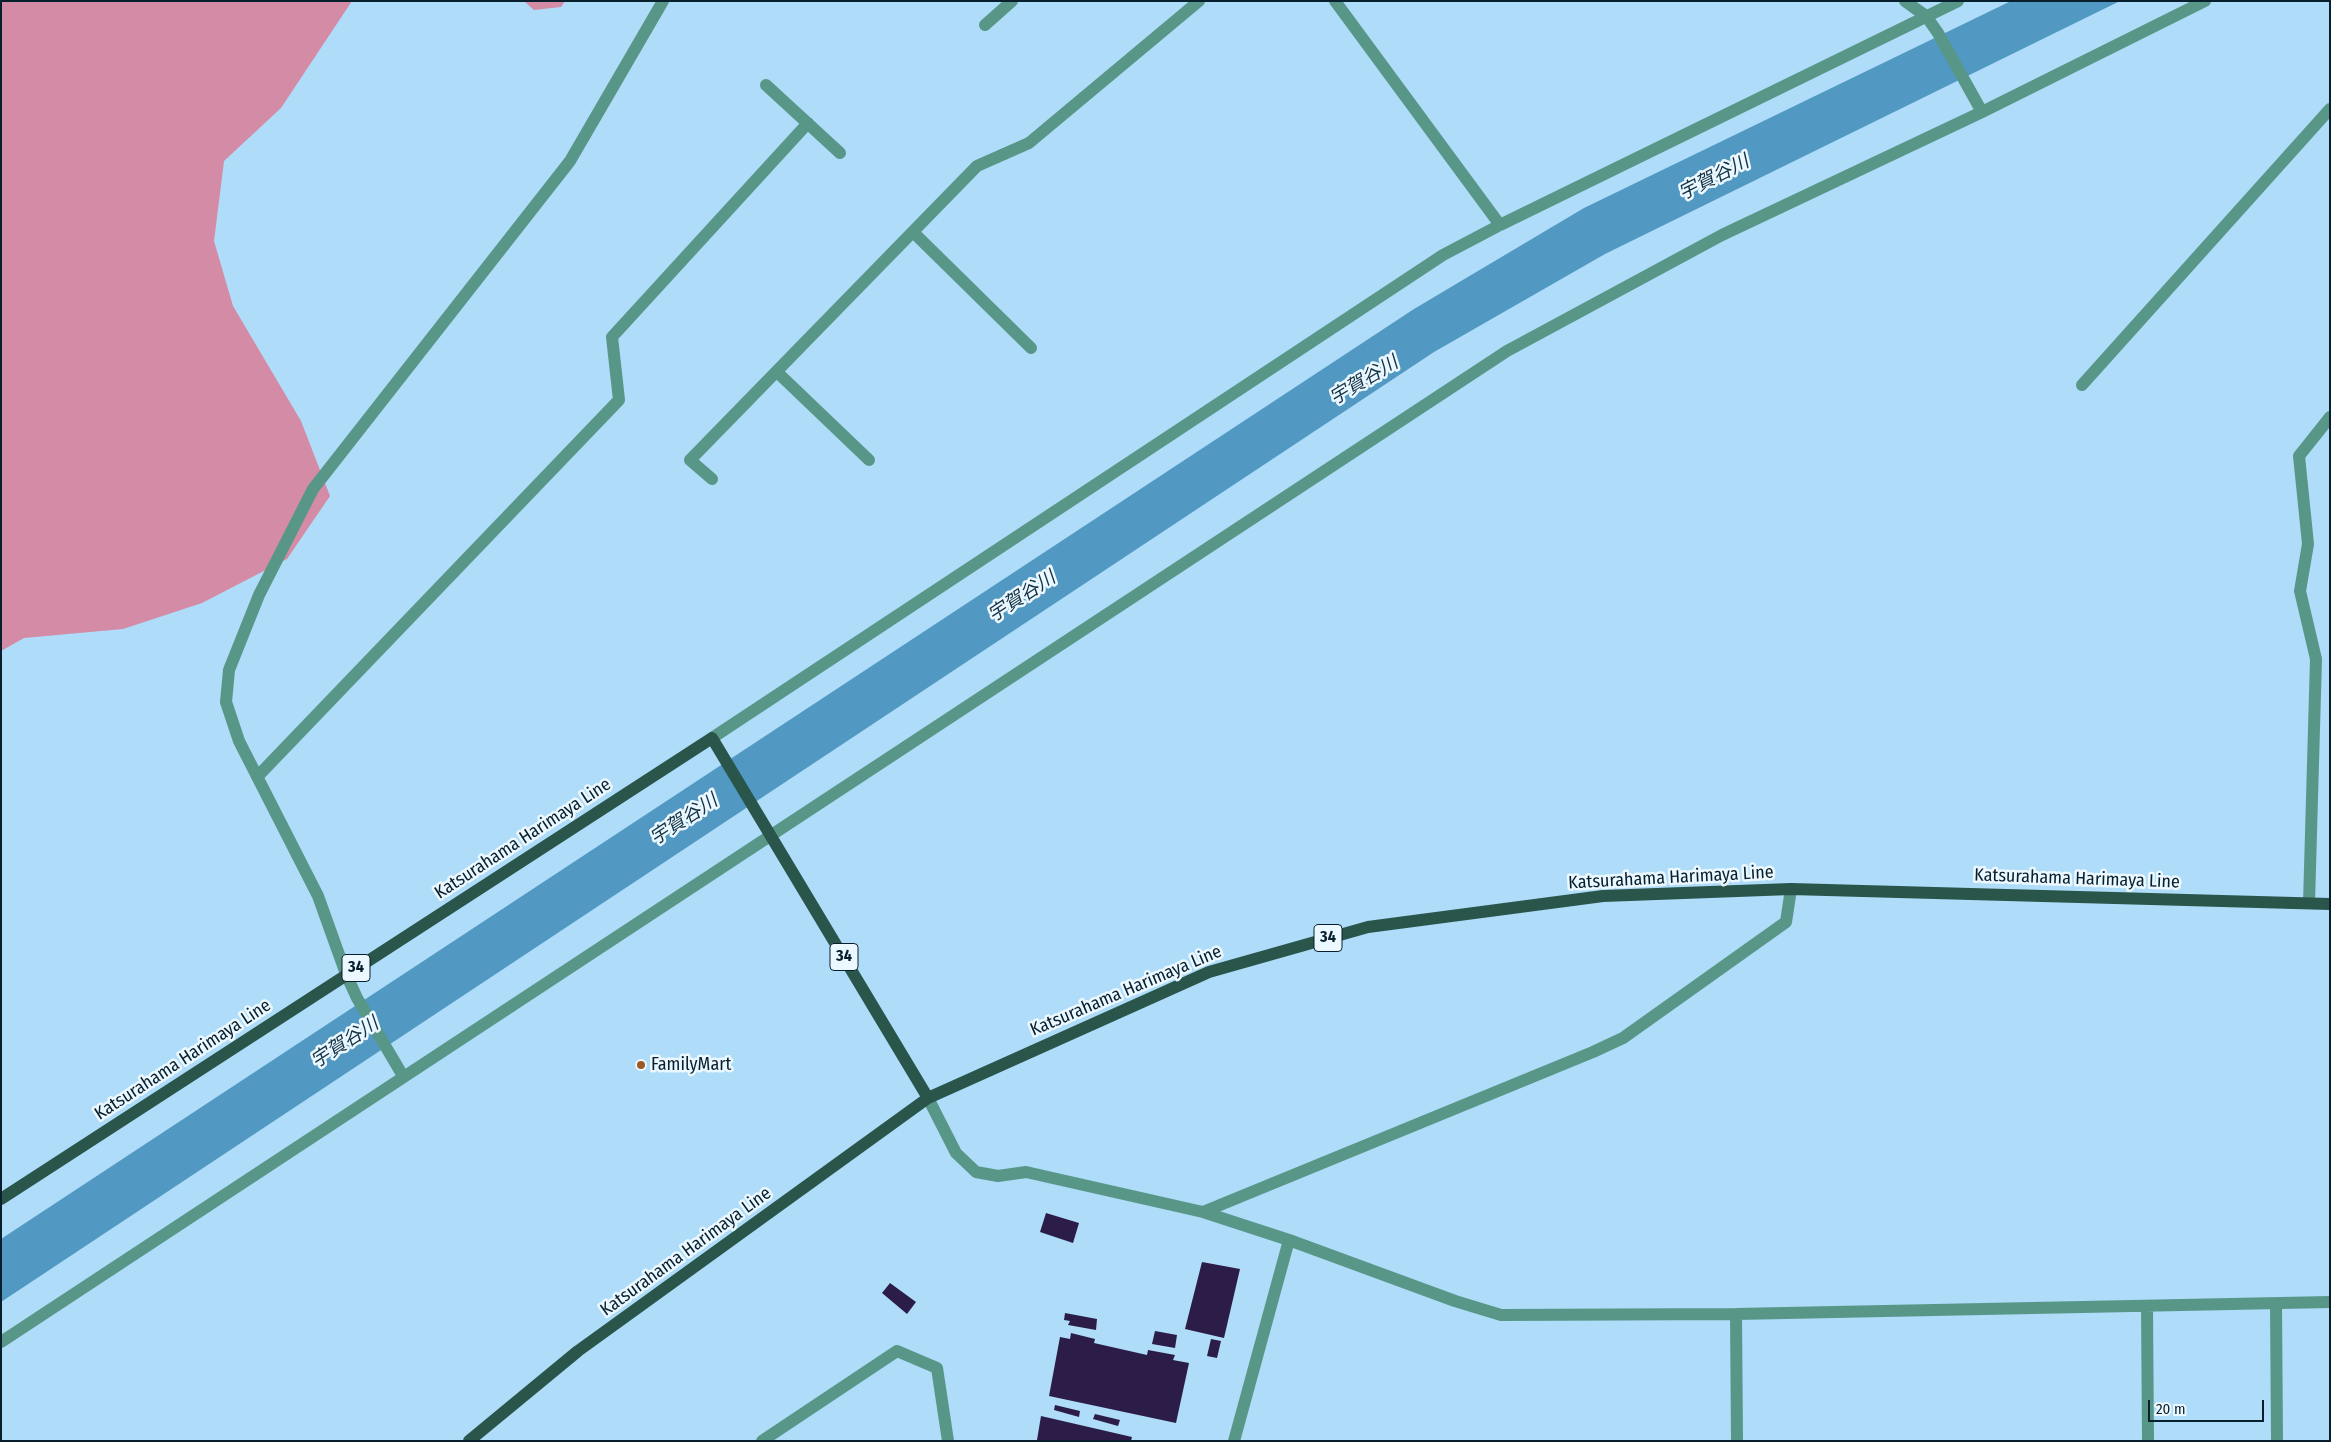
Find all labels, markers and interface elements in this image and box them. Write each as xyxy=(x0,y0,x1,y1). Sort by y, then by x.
water label: 宇賀谷川 xyxy=(1675,151,1753,205)
water label: 宇賀谷川 xyxy=(1326,352,1402,410)
water label: 宇賀谷川 xyxy=(984,567,1060,627)
street label: Katsurahama Harimaya Line xyxy=(431,774,615,904)
water label: 宇賀谷川 xyxy=(646,790,722,850)
street label: Katsurahama Harimaya Line xyxy=(1568,862,1774,894)
street label: Katsurahama Harimaya Line xyxy=(1974,865,2180,893)
road number: 34 xyxy=(1314,924,1342,951)
street label: Katsurahama Harimaya Line xyxy=(1027,941,1225,1041)
road number: 34 xyxy=(830,944,858,970)
road number: 34 xyxy=(342,954,370,981)
street label: Katsurahama Harimaya Line xyxy=(91,995,275,1125)
water label: 宇賀谷川 xyxy=(307,1013,383,1073)
place label: FamilyMart xyxy=(651,1054,731,1076)
marker: FamilyMart xyxy=(635,1059,647,1071)
street label: Katsurahama Harimaya Line xyxy=(596,1183,776,1321)
scale bar xyxy=(2151,1390,2267,1422)
text: 20 m xyxy=(2156,1400,2186,1418)

